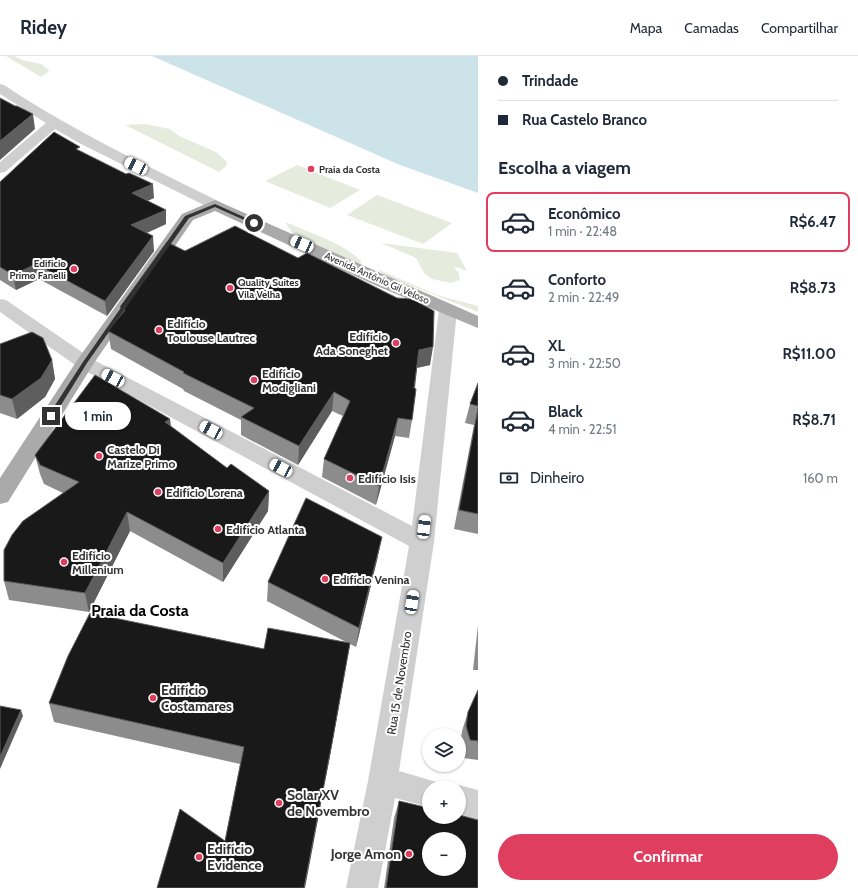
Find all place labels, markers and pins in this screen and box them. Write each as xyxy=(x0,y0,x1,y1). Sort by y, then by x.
place label: Praia da Costa xyxy=(319,163,380,176)
marker: Praia da Costa xyxy=(306,164,316,174)
place label: Edifício Primo Fanelli xyxy=(10,257,66,282)
marker: Edifício Primo Fanelli xyxy=(69,264,79,274)
place label: Quality Suites Vila Velha xyxy=(238,276,299,301)
marker: Quality Suites Vila Velha xyxy=(225,283,235,293)
place label: Edifício Toulouse Lautrec xyxy=(167,316,255,345)
marker: Edifício Toulouse Lautrec xyxy=(154,325,164,335)
place label: Edifício Ada Soneghet xyxy=(316,329,388,358)
marker: Edifício Ada Soneghet xyxy=(391,338,401,348)
place label: Edifício Modigliani xyxy=(262,366,316,395)
marker: Edifício Modigliani xyxy=(249,375,259,385)
place label: Castelo Di Marize Primo xyxy=(107,442,176,471)
marker: Castelo Di Marize Primo xyxy=(94,451,104,461)
place label: Edifício Isis xyxy=(358,471,416,486)
marker: Edifício Isis xyxy=(345,473,355,483)
place label: Edifício Lorena xyxy=(166,485,243,500)
marker: Edifício Lorena xyxy=(153,487,163,497)
place label: Edifício Atlanta xyxy=(226,522,305,537)
marker: Edifício Atlanta xyxy=(213,524,223,534)
place label: Edifício Millenium xyxy=(72,548,124,577)
marker: Edifício Millenium xyxy=(59,557,69,567)
place label: Edifício Venina xyxy=(333,572,410,587)
marker: Edifício Venina xyxy=(320,574,330,584)
place label: Edifício Costamares xyxy=(161,681,232,715)
marker: Edifício Costamares xyxy=(148,693,158,703)
place label: Solar XV de Novembro xyxy=(287,786,370,820)
marker: Solar XV de Novembro xyxy=(274,798,284,808)
place label: Edifício Evidence xyxy=(207,840,262,874)
place label: Jorge Amon xyxy=(330,845,401,863)
marker: Jorge Amon xyxy=(404,849,414,859)
marker: Edifício Evidence xyxy=(194,852,204,862)

